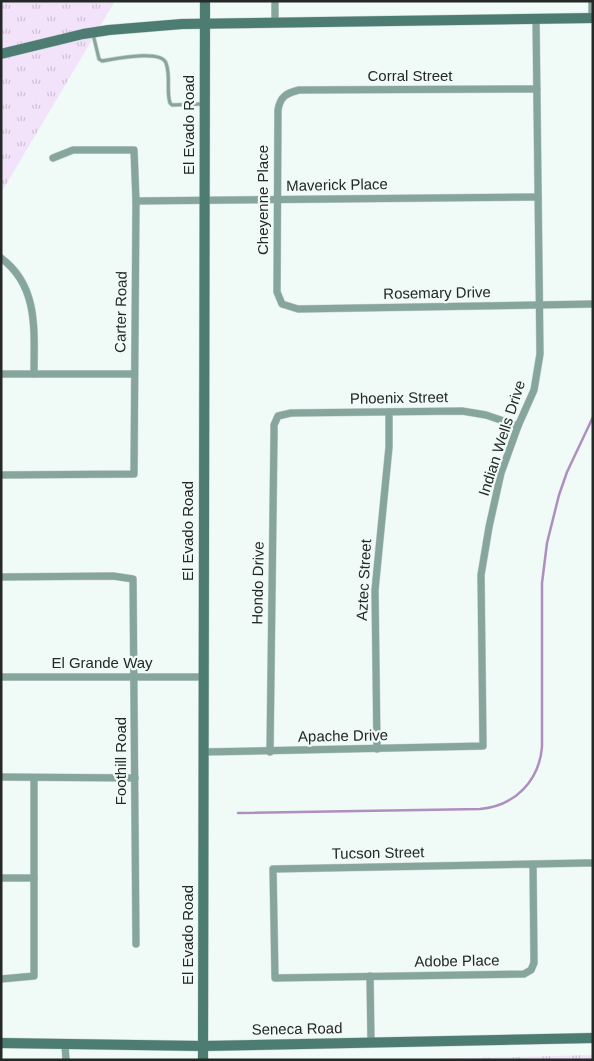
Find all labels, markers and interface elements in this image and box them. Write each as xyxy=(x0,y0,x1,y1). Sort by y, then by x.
street label: Corral Street xyxy=(367,67,453,84)
street label: El Evado Road xyxy=(180,75,197,175)
street label: Cheyenne Place xyxy=(254,145,271,255)
street label: Maverick Place xyxy=(286,175,388,194)
street label: Carter Road xyxy=(111,271,130,353)
street label: Rosemary Drive xyxy=(383,283,491,302)
street label: Indian Wells Drive xyxy=(475,378,528,498)
street label: Phoenix Street xyxy=(350,388,449,407)
street label: El Evado Road xyxy=(179,481,196,581)
street label: Aztec Street xyxy=(353,538,374,621)
street label: Hondo Drive xyxy=(248,541,267,625)
street label: El Grande Way xyxy=(51,654,153,671)
street label: Foothill Road xyxy=(112,717,129,805)
street label: Apache Drive xyxy=(298,726,388,745)
street label: Tucson Street xyxy=(331,843,425,862)
street label: El Evado Road xyxy=(179,885,196,985)
street label: Adobe Place xyxy=(414,951,500,970)
street label: Seneca Road xyxy=(251,1019,343,1038)

